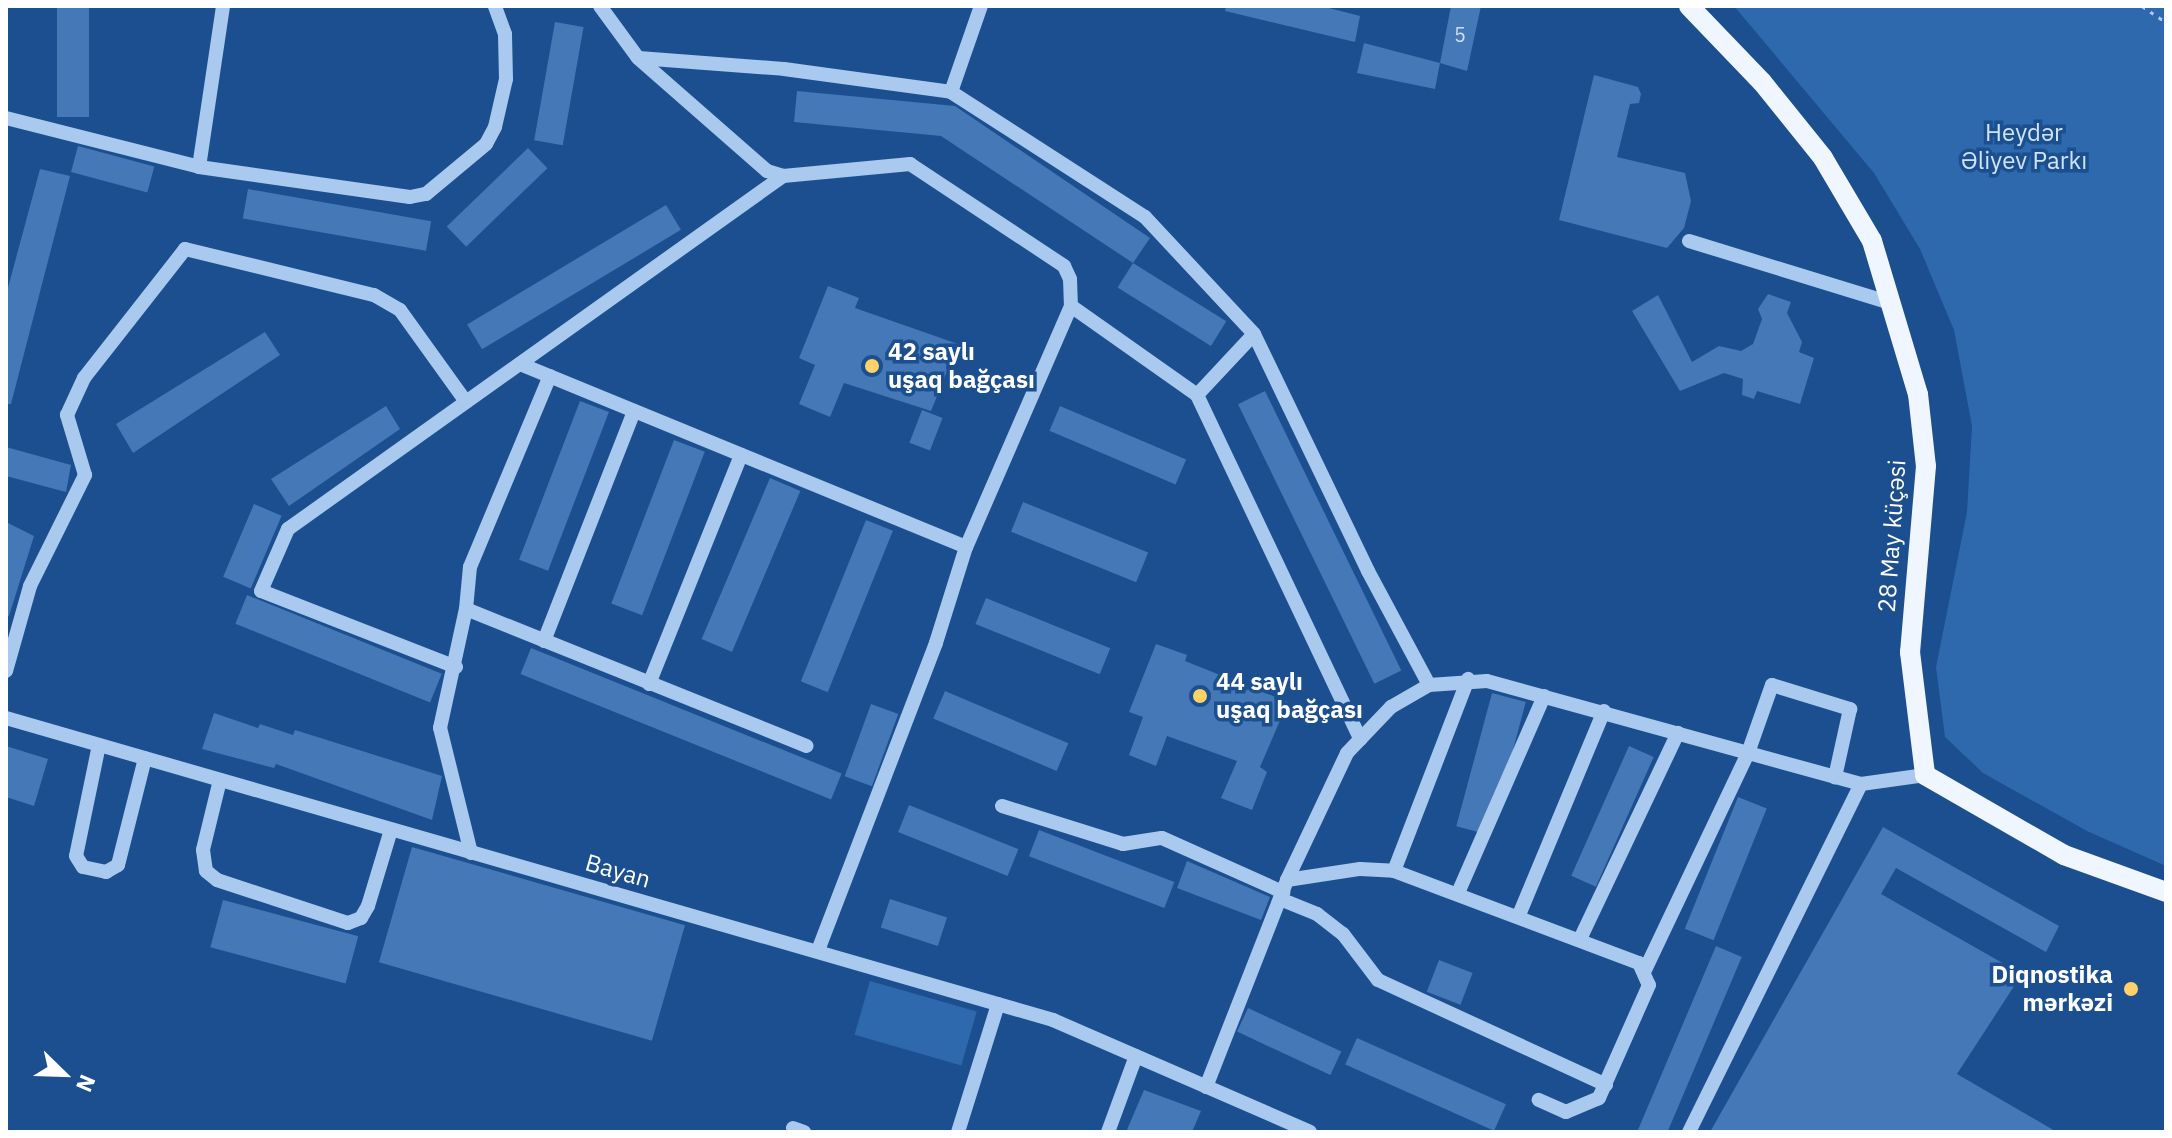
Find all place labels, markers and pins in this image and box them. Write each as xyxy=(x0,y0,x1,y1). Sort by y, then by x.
place label: 42 saylı uşaq bağçası xyxy=(888,338,1035,394)
marker: 42 saylı uşaq bağçası xyxy=(863,357,881,375)
place label: 44 saylı uşaq bağçası xyxy=(1216,668,1363,724)
marker: 44 saylı uşaq bağçası xyxy=(1191,687,1209,705)
place label: Diqnostika mərkəzi xyxy=(1992,961,2113,1017)
marker: Diqnostika mərkəzi xyxy=(2120,978,2142,1000)

